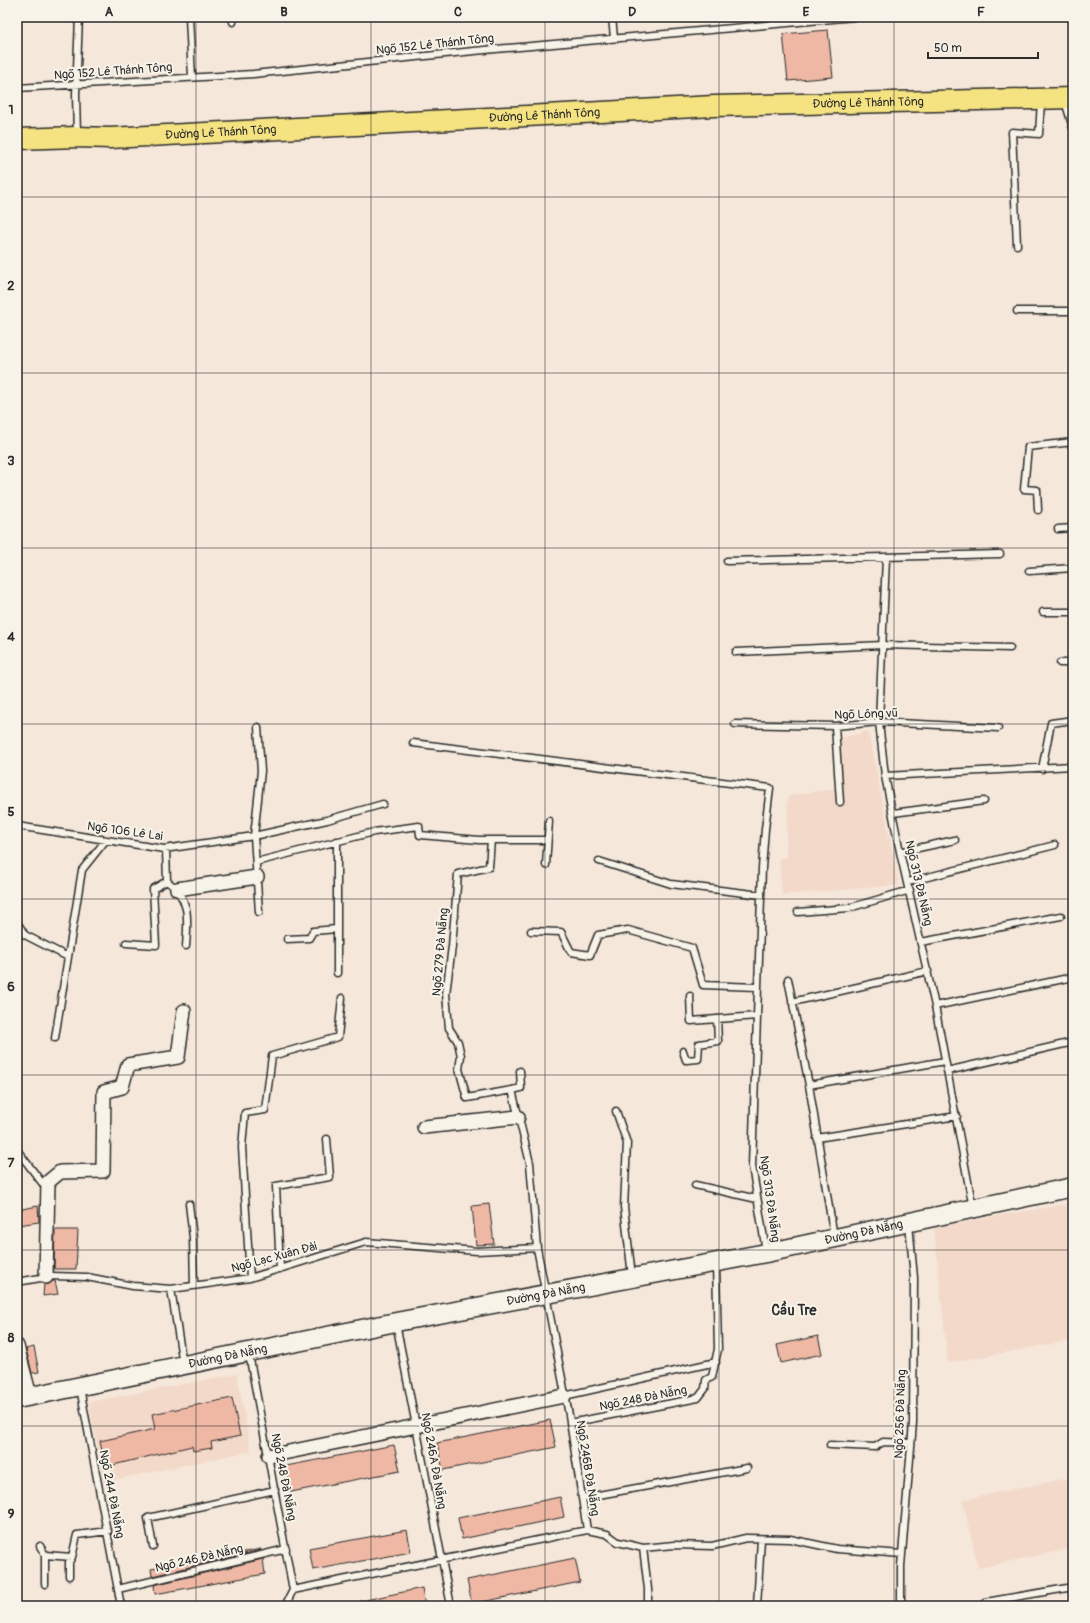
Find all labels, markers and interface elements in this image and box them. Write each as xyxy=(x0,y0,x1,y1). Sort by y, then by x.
text: A xyxy=(105,4,114,20)
text: B xyxy=(280,4,288,20)
text: C xyxy=(454,4,462,20)
text: D xyxy=(628,4,636,20)
text: E xyxy=(803,4,810,20)
text: F xyxy=(977,4,985,20)
street label: Ngõ 152 Lê Thánh Tông xyxy=(375,31,495,58)
scale bar xyxy=(928,34,1038,60)
text: 50 m xyxy=(934,41,962,56)
street label: Ngõ 152 Lê Thánh Tông xyxy=(53,60,173,83)
street label: Đường Lê Thánh Tông xyxy=(812,94,924,112)
text: 1 xyxy=(8,102,14,118)
street label: Đường Lê Thánh Tông xyxy=(488,105,600,126)
street label: Đường Lê Thánh Tông xyxy=(165,122,277,143)
text: 2 xyxy=(7,278,15,294)
text: 3 xyxy=(7,453,15,469)
text: 4 xyxy=(7,629,15,645)
street label: Ngõ Lông vũ xyxy=(834,706,898,723)
text: 5 xyxy=(7,804,15,820)
street label: Ngõ 106 Lê Lai xyxy=(86,819,164,844)
street label: Ngõ 313 Đà Nẵng xyxy=(901,839,937,927)
street label: Ngõ 279 Đà Nẵng xyxy=(428,907,452,997)
text: 6 xyxy=(7,979,15,995)
text: 7 xyxy=(8,1155,15,1171)
street label: Ngõ 313 Đà Nẵng xyxy=(756,1155,784,1243)
street label: Đường Đà Nẵng xyxy=(823,1217,904,1248)
street label: Ngõ Lạc Xuân Đài xyxy=(230,1239,319,1276)
street label: Đường Đà Nẵng xyxy=(505,1280,586,1309)
district label: Cầu Tre xyxy=(772,1300,818,1319)
text: 8 xyxy=(8,1330,15,1346)
street label: Đường Đà Nẵng xyxy=(187,1341,268,1372)
street label: Ngõ 256 Đà Nẵng xyxy=(890,1369,910,1459)
street label: Ngõ 248 Đà Nẵng xyxy=(598,1382,688,1414)
street label: Ngõ 246A Đà Nẵng xyxy=(418,1412,450,1510)
street label: Ngõ 246B Đà Nẵng xyxy=(573,1419,603,1517)
street label: Ngõ 248 Đà Nẵng xyxy=(268,1432,300,1522)
street label: Ngõ 244 Đà Nẵng xyxy=(96,1448,128,1540)
text: 9 xyxy=(8,1506,15,1522)
street label: Ngõ 246 Đà Nẵng xyxy=(153,1540,245,1576)

